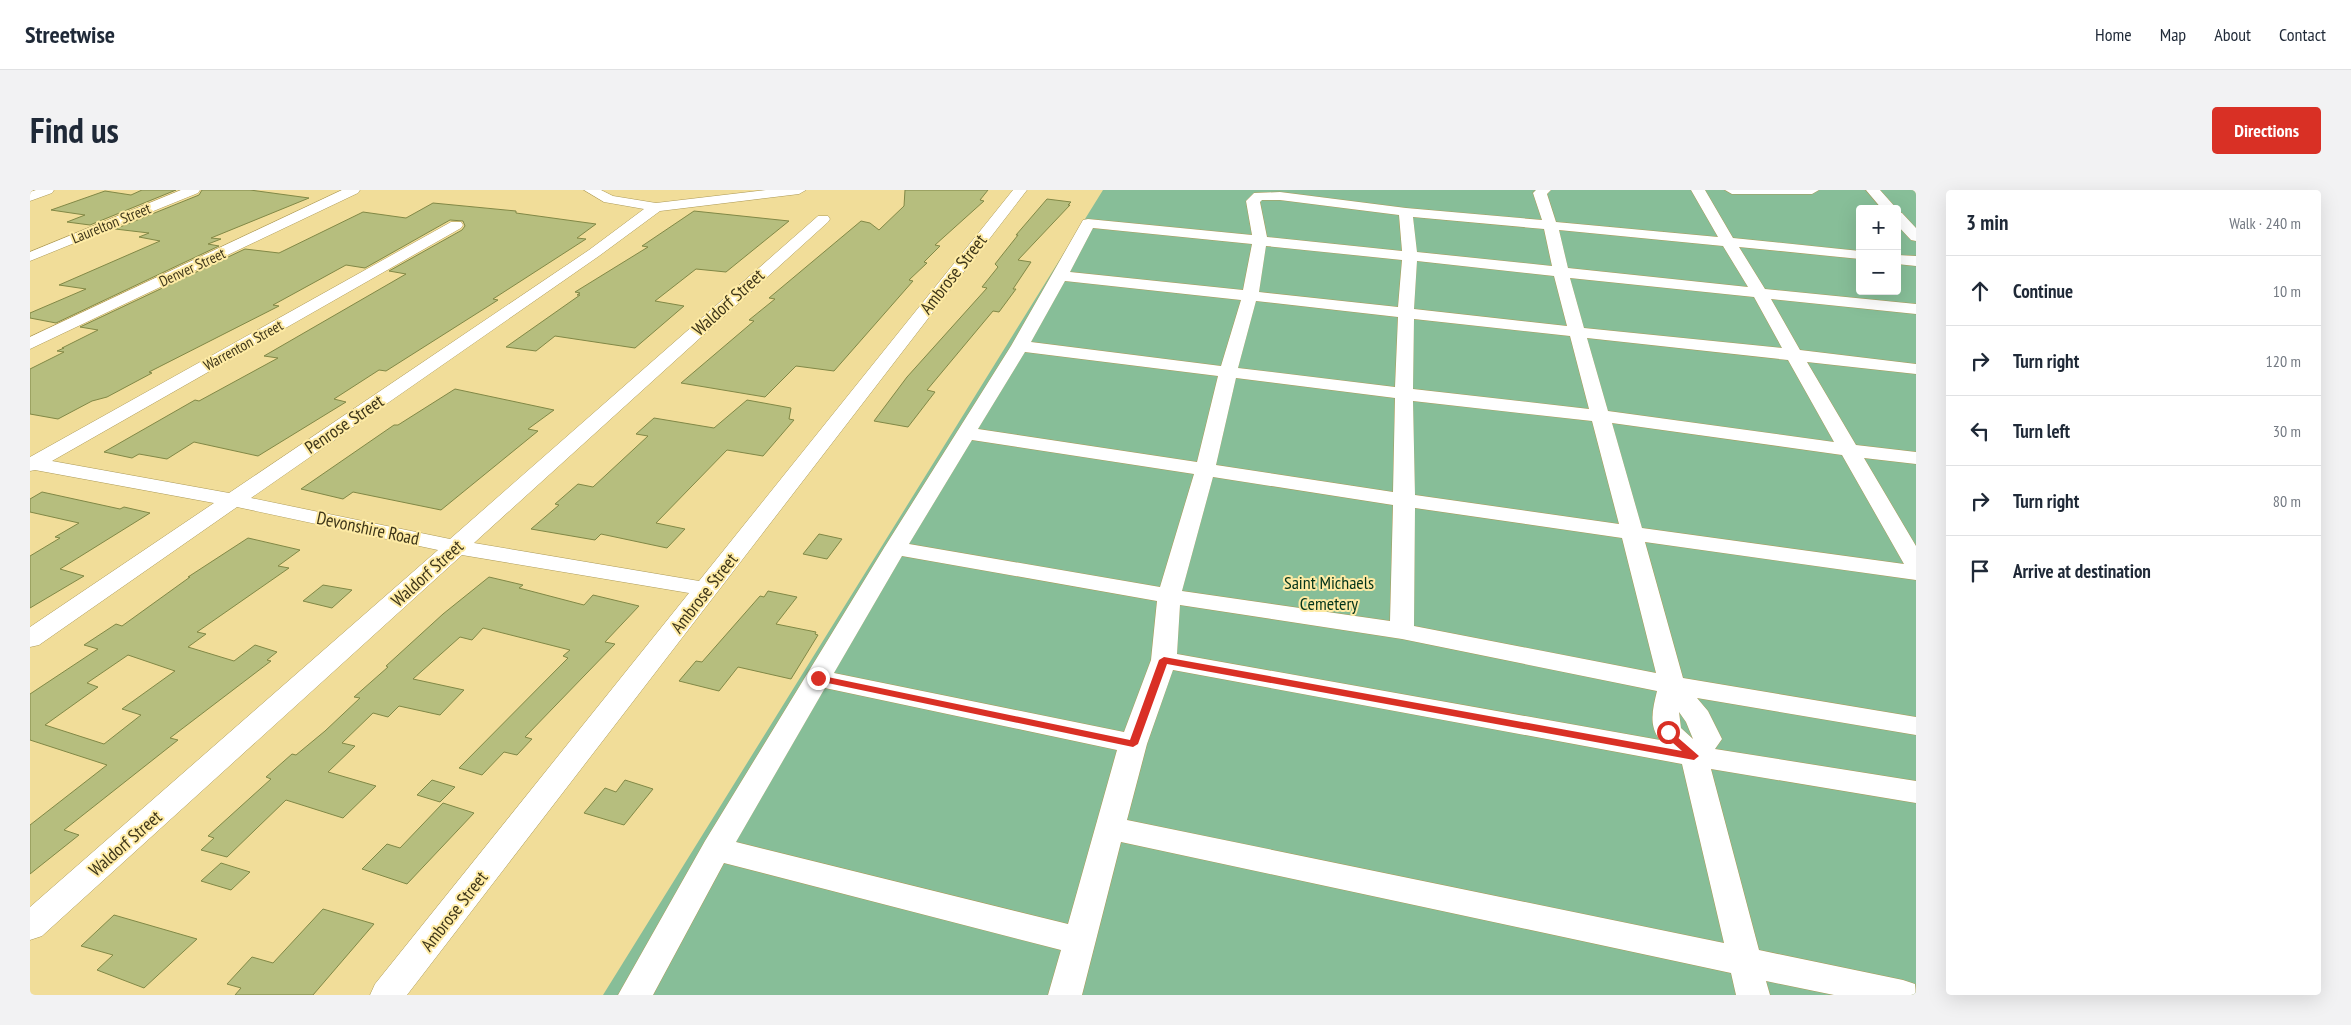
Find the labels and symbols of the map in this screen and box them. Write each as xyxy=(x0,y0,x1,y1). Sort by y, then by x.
street label: Laurelton Street xyxy=(69,199,153,247)
street label: Ambrose Street xyxy=(915,229,991,319)
street label: Denver Street xyxy=(156,243,228,291)
street label: Waldorf Street xyxy=(687,264,769,340)
street label: Warrenton Street xyxy=(200,315,286,375)
street label: Penrose Street xyxy=(300,389,388,459)
street label: Devonshire Road xyxy=(315,506,421,550)
street label: Waldorf Street xyxy=(386,535,468,611)
street label: Ambrose Street xyxy=(666,548,742,638)
park label: Saint Michaels Cemetery xyxy=(1284,571,1374,615)
route end xyxy=(807,667,830,690)
route start xyxy=(1657,721,1680,744)
street label: Waldorf Street xyxy=(84,805,166,881)
street label: Ambrose Street xyxy=(416,866,492,956)

